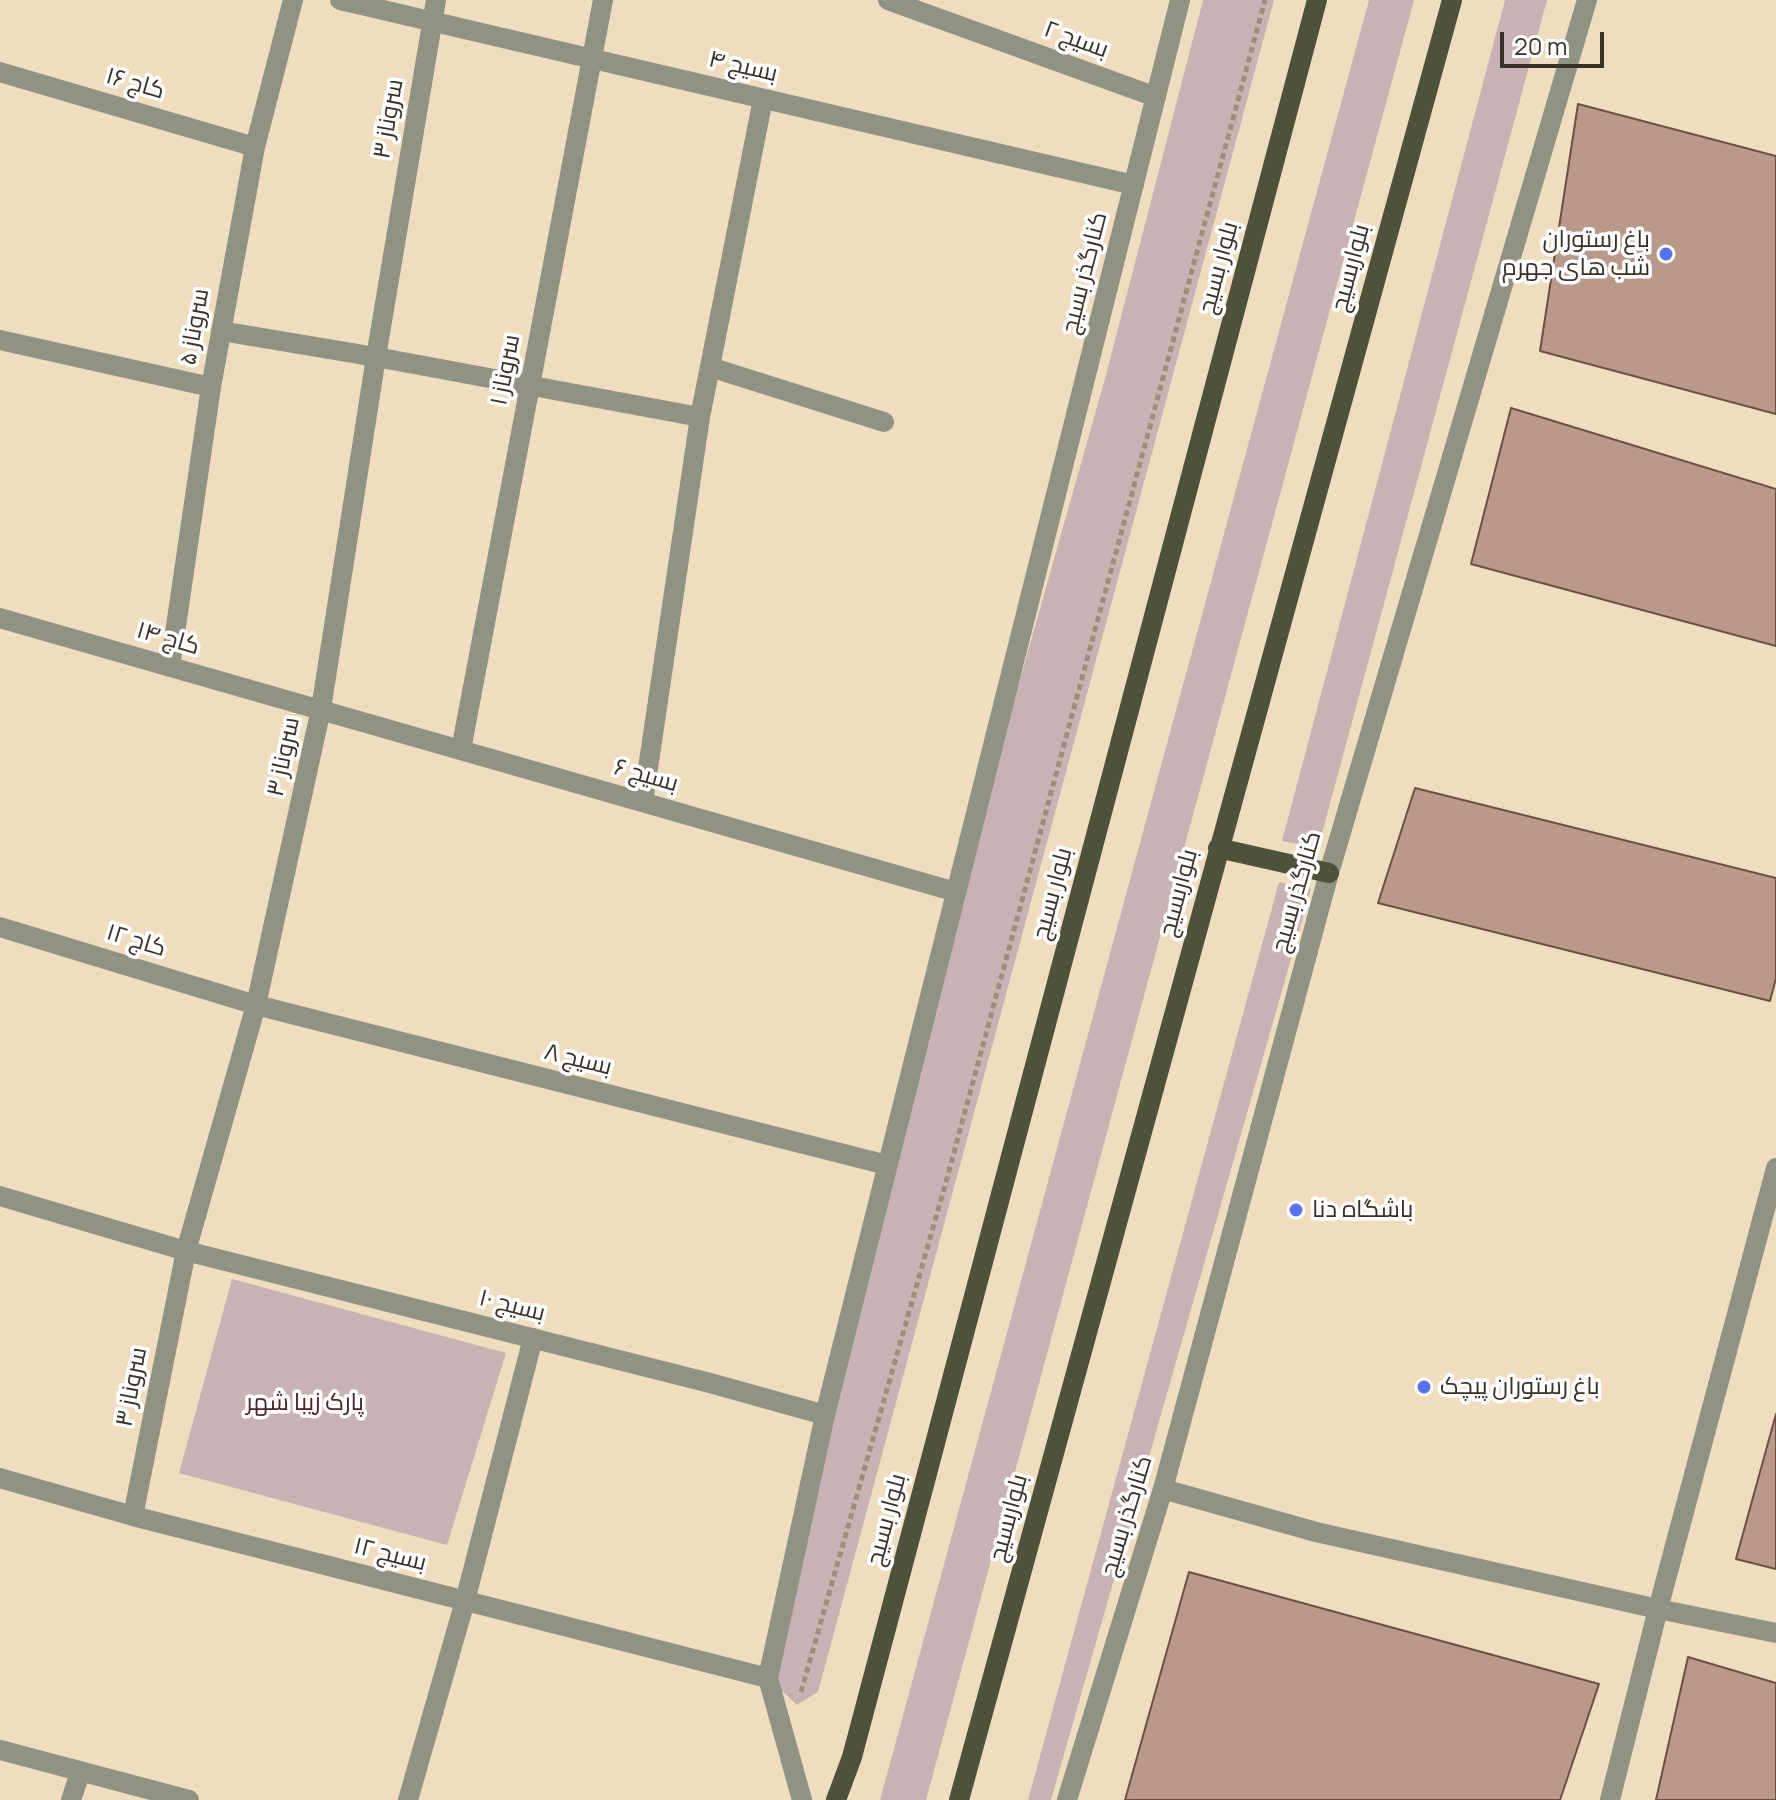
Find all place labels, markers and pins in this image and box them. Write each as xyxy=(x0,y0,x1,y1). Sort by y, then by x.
place label: باغ رستوران شب های جهرم xyxy=(1502,226,1650,282)
marker: باغ رستوران شب های جهرم xyxy=(1657,245,1675,263)
place label: باشگاه دنا xyxy=(1312,1196,1413,1224)
marker: باشگاه دنا xyxy=(1287,1201,1305,1219)
place label: باغ رستوران پیچک xyxy=(1440,1373,1600,1401)
marker: باغ رستوران پیچک xyxy=(1415,1378,1433,1396)

